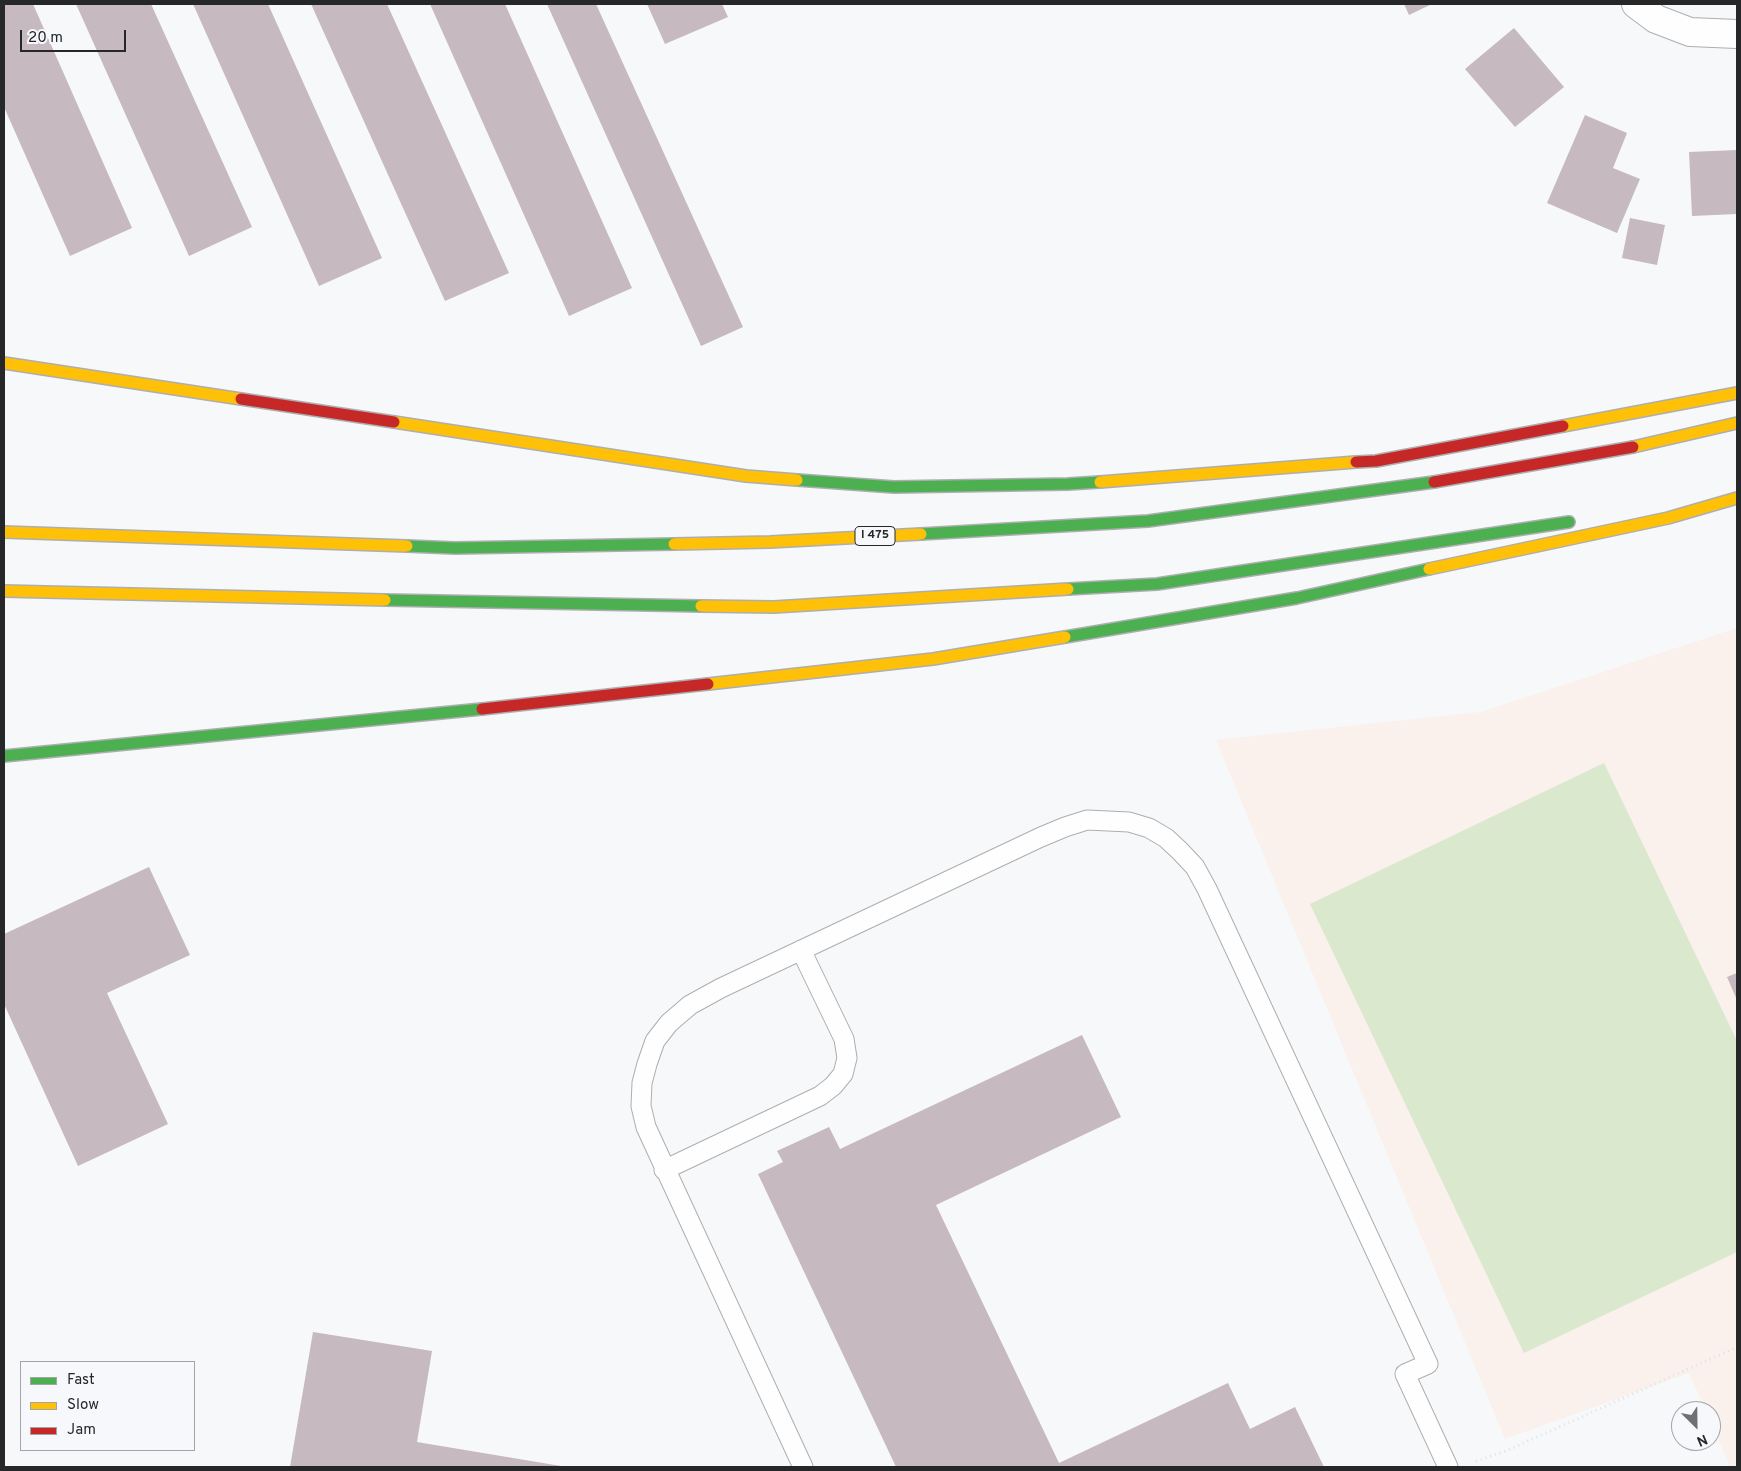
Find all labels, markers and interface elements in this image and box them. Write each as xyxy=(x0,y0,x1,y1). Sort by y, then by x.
scale bar xyxy=(22,20,129,52)
text: 20 m xyxy=(28,29,63,48)
road number: I 475 xyxy=(855,526,895,546)
legend xyxy=(20,1361,195,1451)
text: Fast xyxy=(67,1371,95,1390)
text: Slow xyxy=(67,1396,99,1415)
north arrow xyxy=(1671,1401,1721,1451)
text: Jam xyxy=(67,1421,96,1440)
text: N xyxy=(1694,1430,1710,1449)

